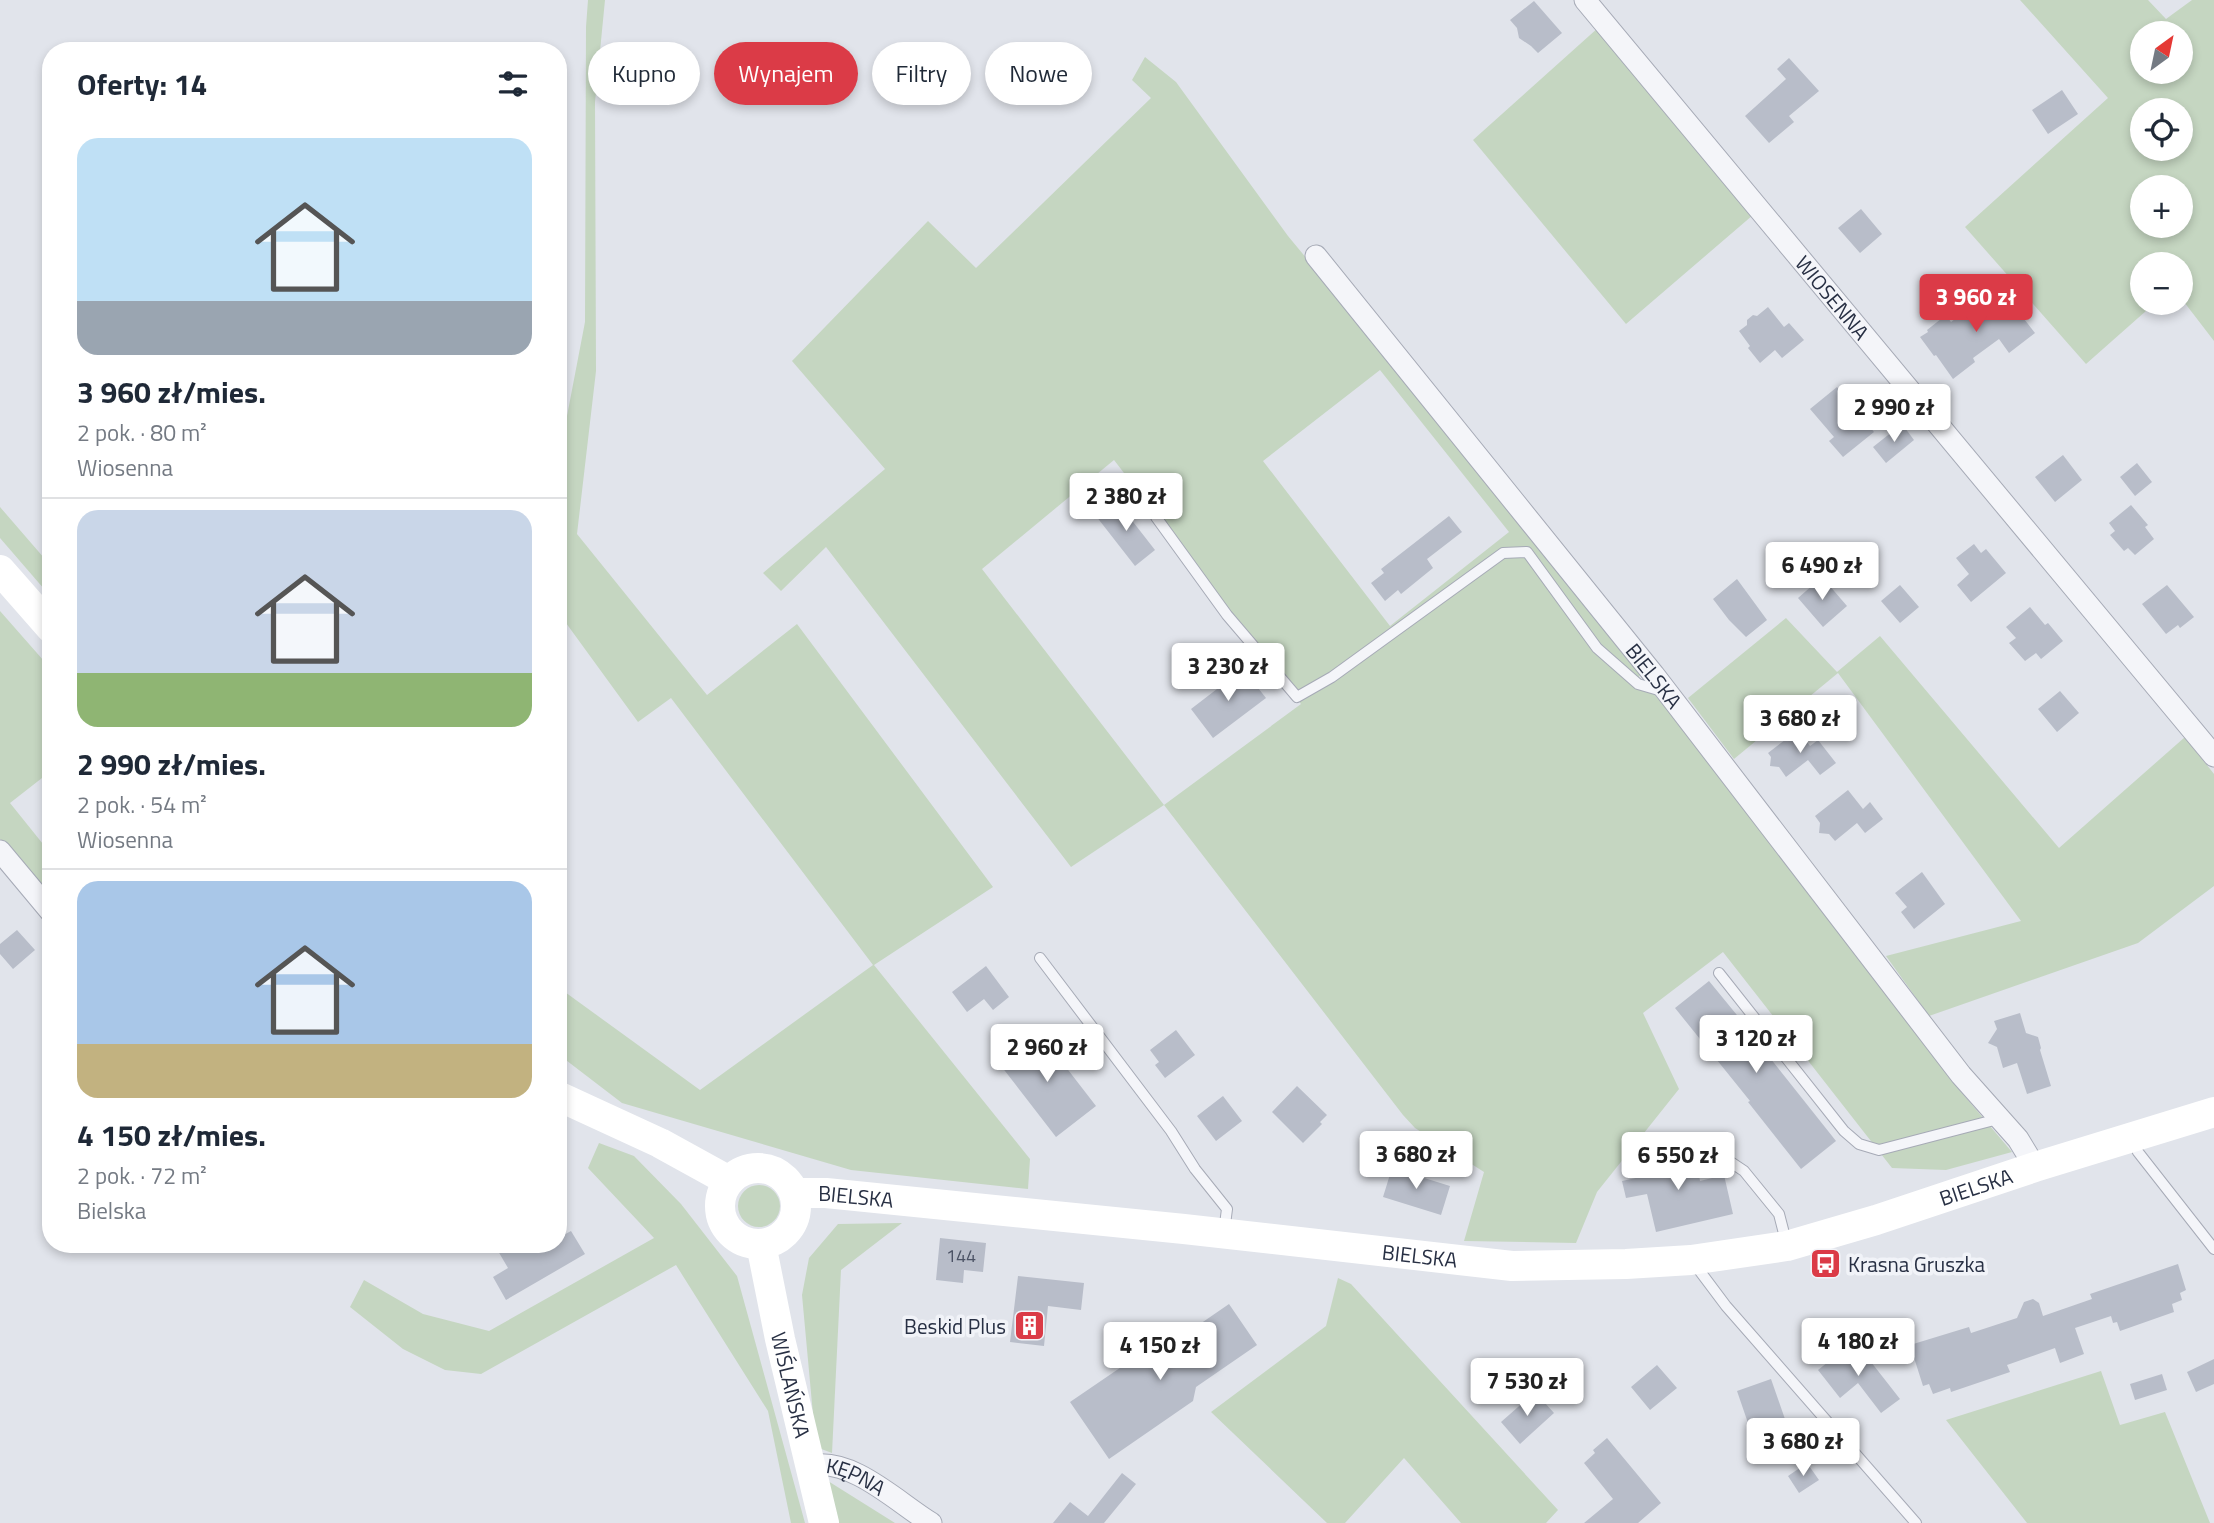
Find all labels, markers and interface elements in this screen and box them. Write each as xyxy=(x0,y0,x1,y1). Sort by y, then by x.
north arrow xyxy=(2130,21,2193,84)
map controls xyxy=(2130,21,2193,315)
chip: Kupno xyxy=(588,42,700,105)
chip: Wynajem xyxy=(714,42,858,105)
chip: Filtry xyxy=(872,42,971,105)
chip: Nowe xyxy=(985,42,1092,105)
text: Oferty: 14 xyxy=(77,61,207,107)
icon: filters xyxy=(494,65,532,103)
button: locate xyxy=(2130,98,2193,161)
button: + xyxy=(2130,175,2193,238)
icon: home xyxy=(242,184,368,310)
street label: WIOSENNA xyxy=(1788,248,1878,347)
button: − xyxy=(2130,252,2193,315)
pin: 3 960 zł xyxy=(1904,274,2048,334)
text: 3 960 zł xyxy=(1936,279,2016,314)
text: 3 960 zł/mies. xyxy=(77,369,266,415)
pin: 2 990 zł xyxy=(1822,384,1966,444)
text: 2 990 zł xyxy=(1854,389,1934,424)
text: 2 pok. · 80 m² xyxy=(77,415,207,450)
text: Wiosenna xyxy=(77,450,173,485)
pin: 2 380 zł xyxy=(1054,474,1198,533)
text: 2 380 zł xyxy=(1086,478,1166,513)
pin: 6 490 zł xyxy=(1750,542,1894,602)
text: 6 490 zł xyxy=(1782,547,1862,582)
icon: home xyxy=(242,556,368,682)
street label: BIELSKA xyxy=(1618,636,1690,716)
pin: 3 230 zł xyxy=(1156,644,1300,703)
text: 3 230 zł xyxy=(1188,648,1268,683)
pin: 3 680 zł xyxy=(1728,696,1872,755)
text: 3 680 zł xyxy=(1760,700,1840,735)
text: 2 990 zł/mies. xyxy=(77,741,266,787)
text: 2 pok. · 54 m² xyxy=(77,787,207,822)
text: Wiosenna xyxy=(77,822,173,857)
icon: home xyxy=(242,927,368,1053)
pin: 3 120 zł xyxy=(1684,1016,1828,1075)
text: 3 120 zł xyxy=(1716,1020,1796,1055)
pin: 2 960 zł xyxy=(975,1024,1119,1084)
text: 2 960 zł xyxy=(1007,1029,1087,1064)
text: 4 150 zł/mies. xyxy=(77,1112,266,1158)
pin: 3 680 zł xyxy=(1344,1132,1488,1191)
pin: 6 550 zł xyxy=(1606,1132,1750,1192)
text: 3 680 zł xyxy=(1376,1136,1456,1171)
text: 6 550 zł xyxy=(1638,1137,1718,1172)
text: 2 pok. · 72 m² xyxy=(77,1158,207,1193)
street label: BIELSKA xyxy=(1935,1159,2017,1214)
street label: BIELSKA xyxy=(818,1177,896,1216)
text: Bielska xyxy=(77,1193,146,1228)
street label: BIELSKA xyxy=(1380,1235,1460,1276)
house number: 144 xyxy=(946,1242,976,1269)
bus stop icon: Krasna Gruszka xyxy=(1808,1247,1842,1281)
place label: Krasna Gruszka xyxy=(1848,1248,1986,1280)
building icon: Beskid Plus xyxy=(1012,1309,1046,1343)
place label: Beskid Plus xyxy=(904,1310,1006,1342)
pin: 4 180 zł xyxy=(1786,1318,1930,1378)
pin: 4 150 zł xyxy=(1088,1322,1232,1382)
text: 4 180 zł xyxy=(1818,1323,1898,1358)
text: 4 150 zł xyxy=(1120,1327,1200,1362)
street label: WIŚLAŃSKA xyxy=(763,1329,819,1441)
pin: 7 530 zł xyxy=(1455,1358,1599,1418)
text: 7 530 zł xyxy=(1487,1363,1567,1398)
pin: 3 680 zł xyxy=(1731,1418,1875,1478)
text: 3 680 zł xyxy=(1763,1423,1843,1458)
street label: KĘPNA xyxy=(824,1449,893,1503)

